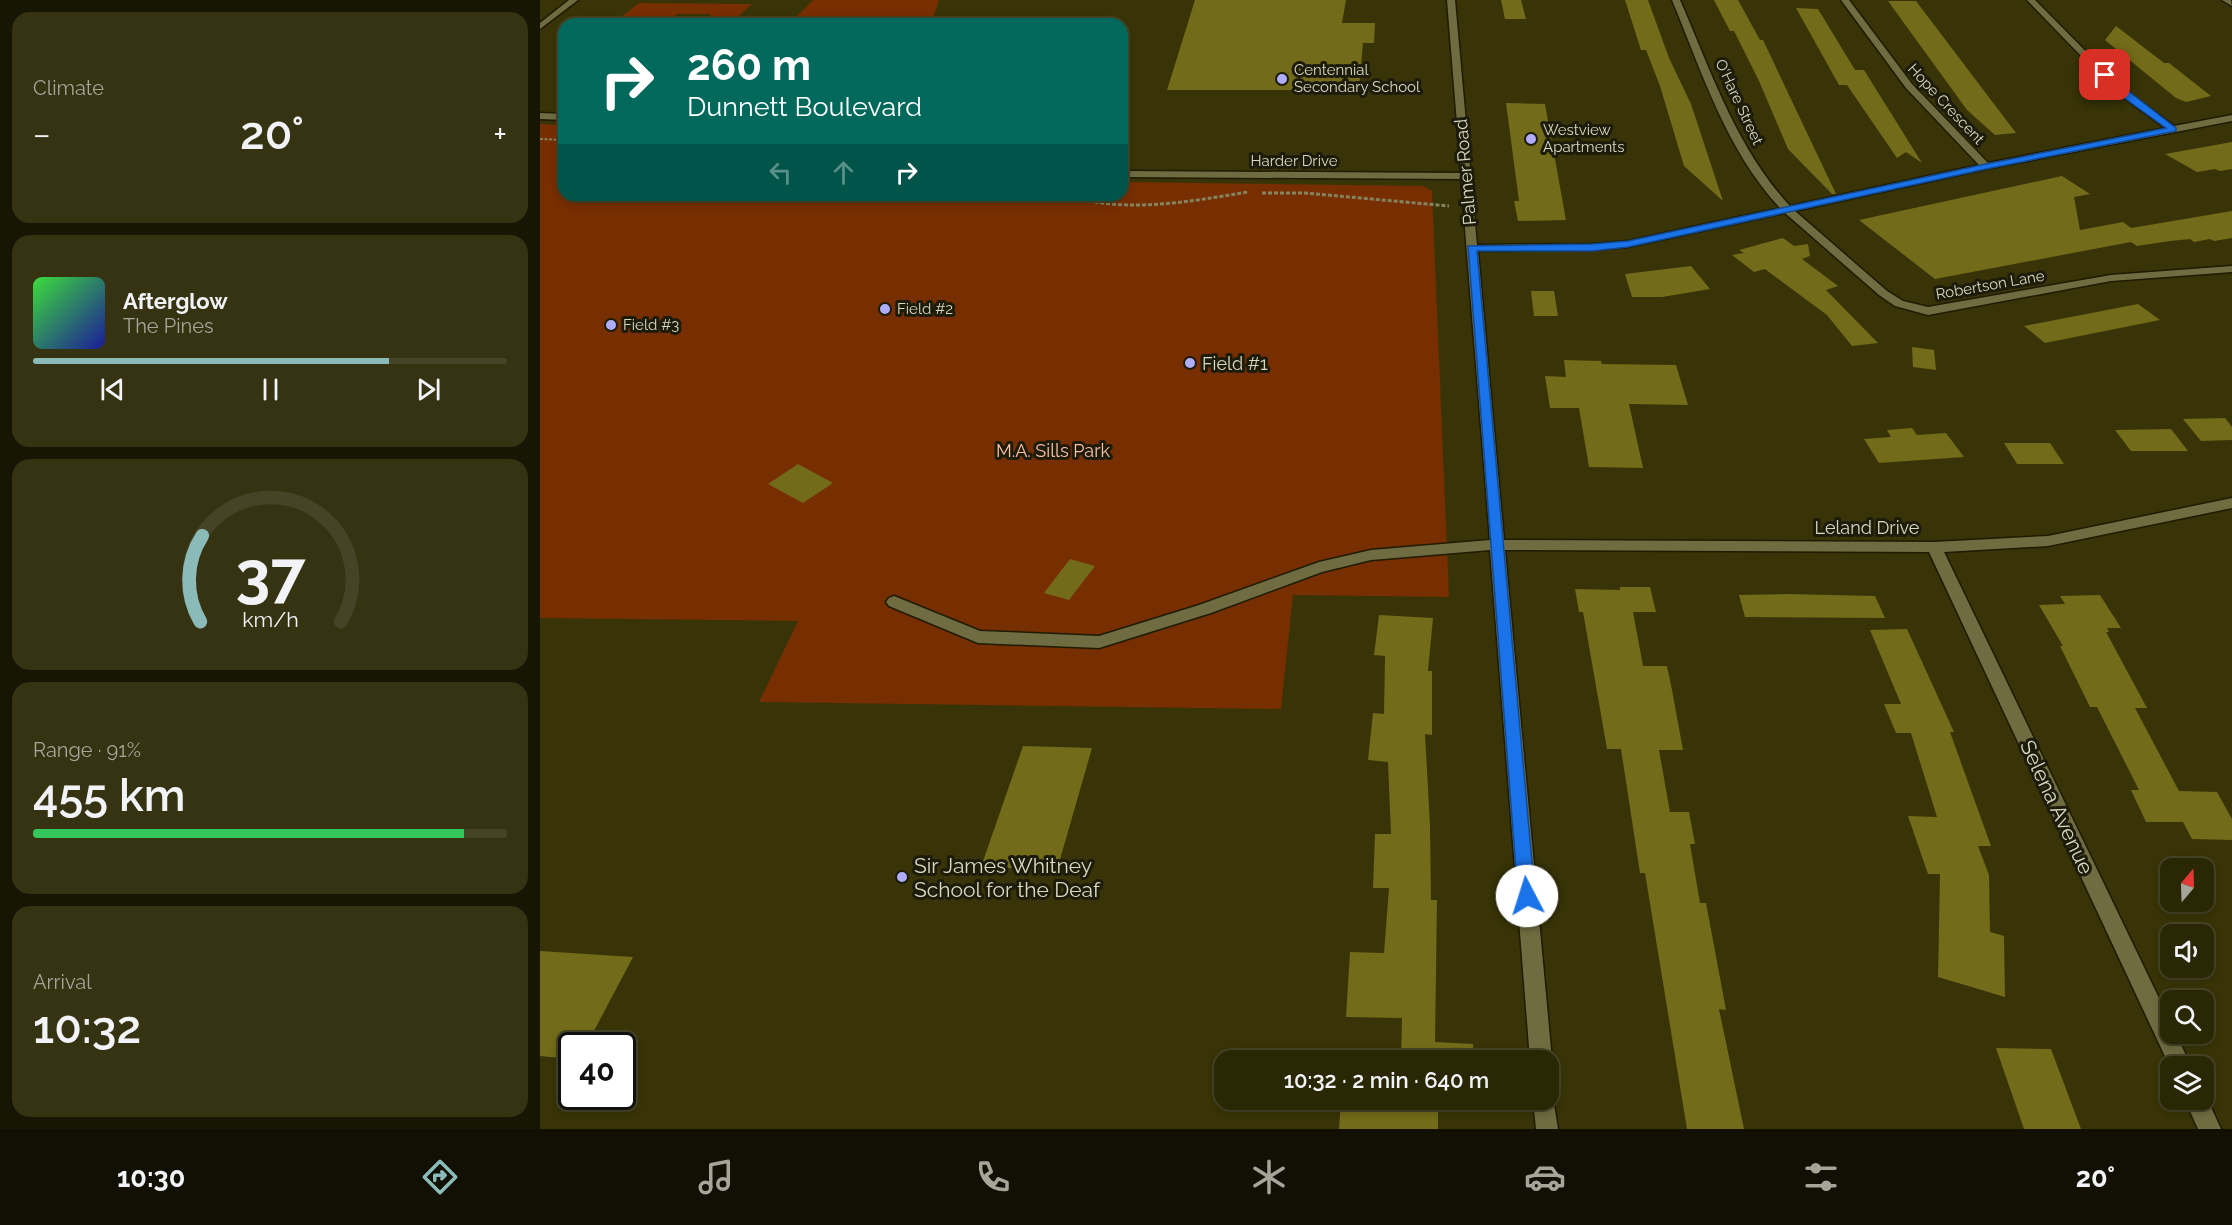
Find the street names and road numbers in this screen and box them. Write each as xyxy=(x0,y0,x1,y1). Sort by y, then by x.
street label: O'Hare Street xyxy=(1711,56,1767,148)
street label: Hope Crescent xyxy=(1904,60,1988,148)
street label: Palmer Road xyxy=(1450,118,1480,226)
street label: Harder Drive xyxy=(1251,152,1338,170)
street label: Robertson Lane xyxy=(1934,267,2046,303)
street label: Leland Drive xyxy=(1815,517,1920,538)
street label: Selena Avenue xyxy=(2015,736,2099,878)

